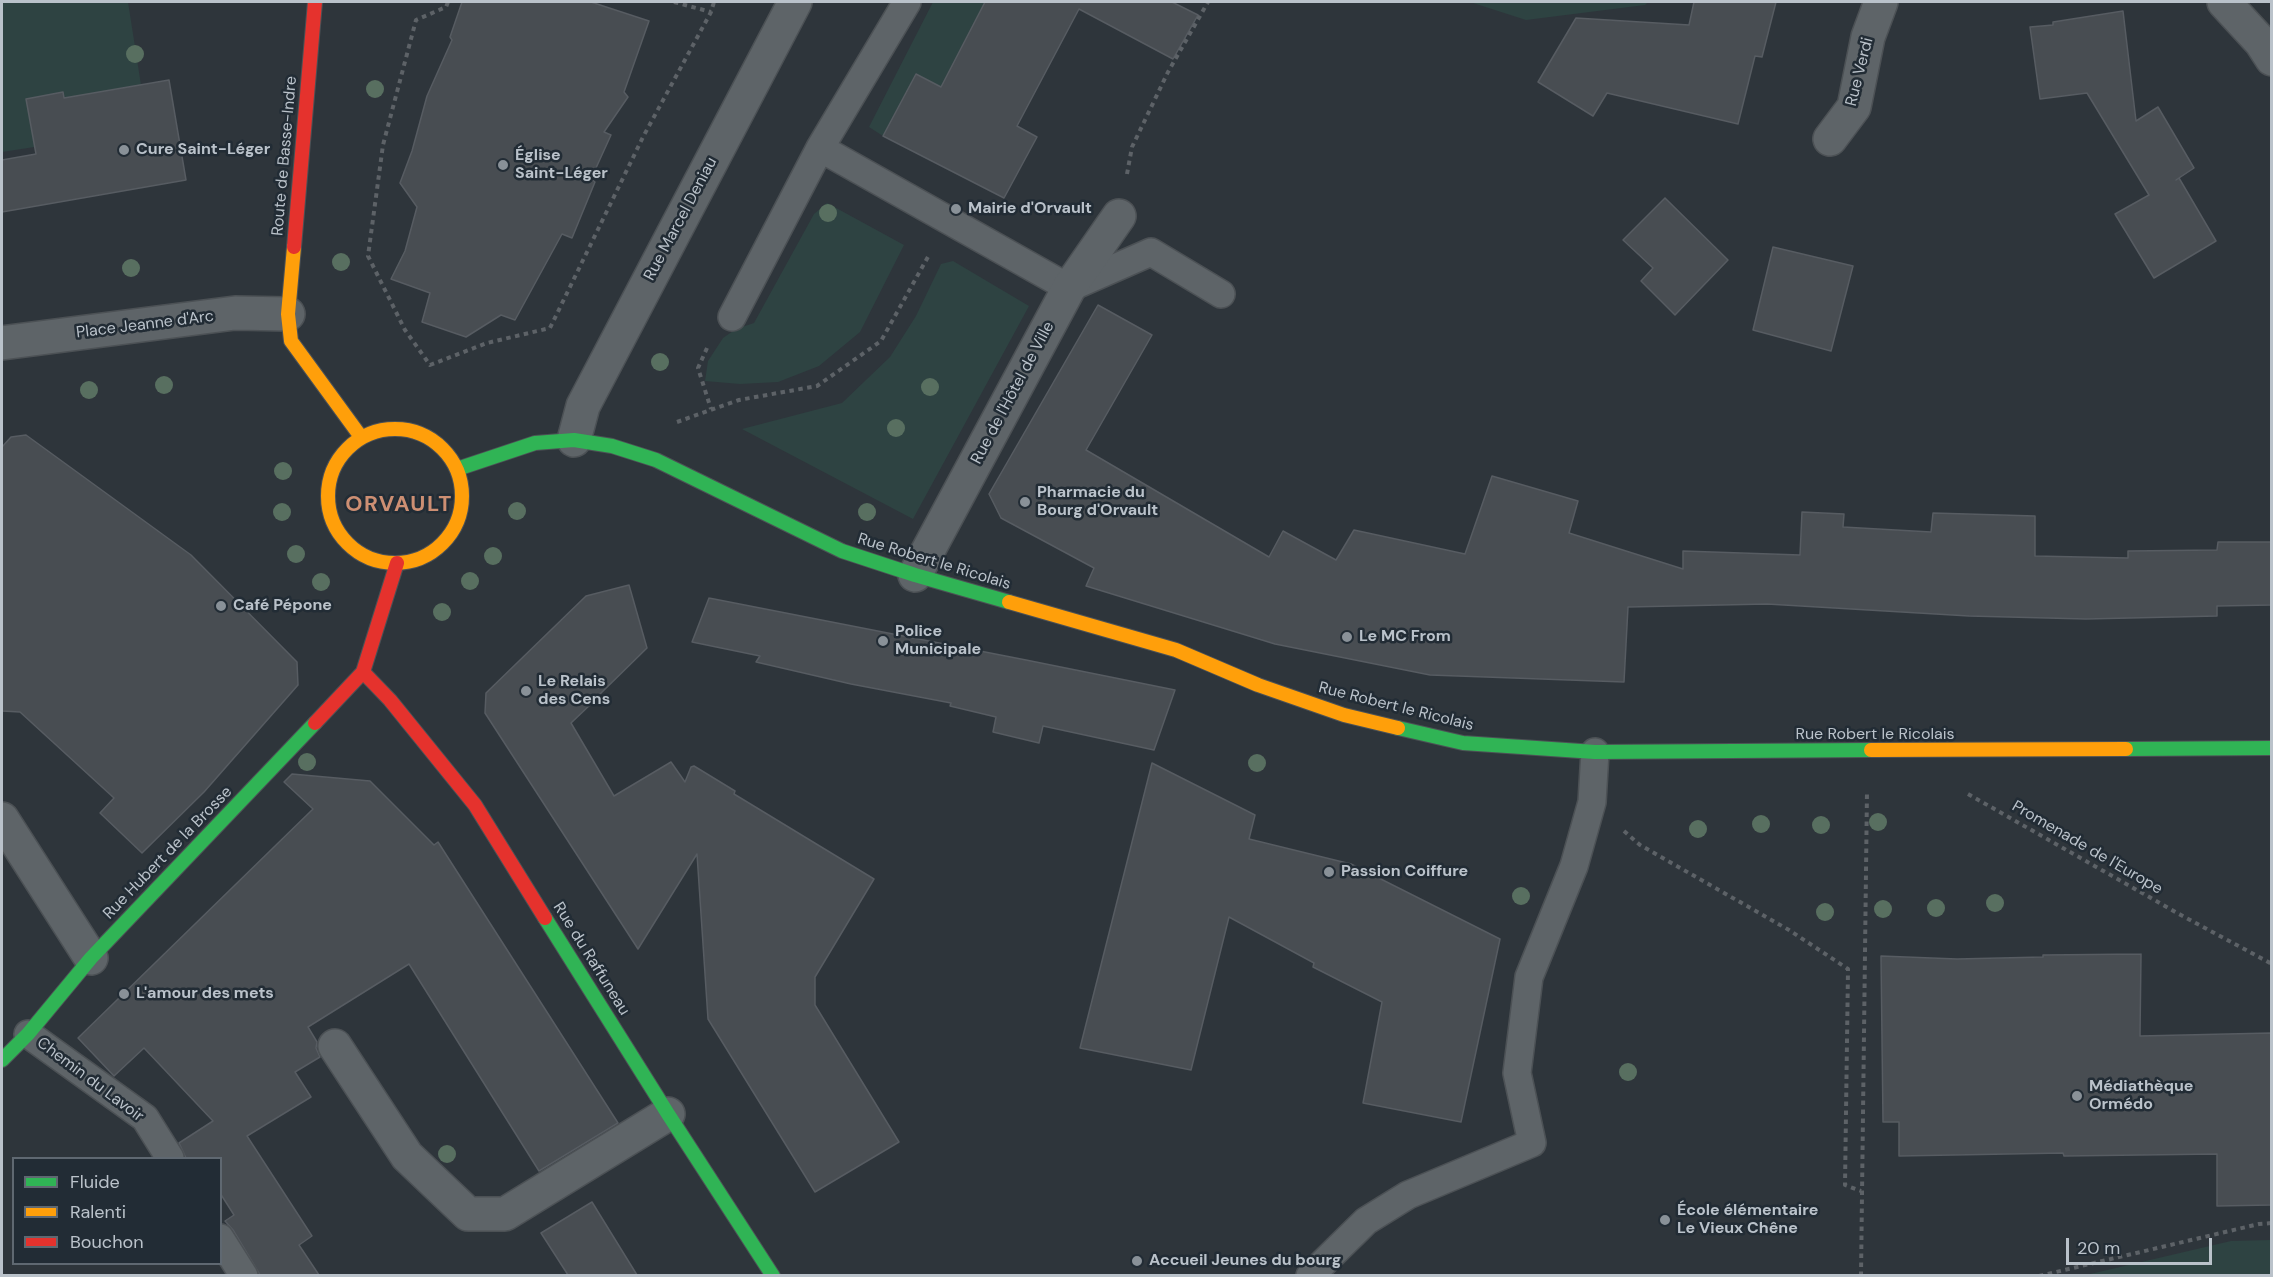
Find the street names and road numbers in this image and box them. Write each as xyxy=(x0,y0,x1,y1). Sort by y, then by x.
street label: Rue Verdi xyxy=(1842,36,1878,108)
street label: Route de Basse-Indre xyxy=(268,75,302,237)
street label: Rue Marcel Deniau xyxy=(640,154,722,284)
street label: Place Jeanne d'Arc xyxy=(75,307,215,343)
street label: Rue de l'Hôtel de Ville xyxy=(967,318,1059,468)
street label: Rue Robert le Ricolais xyxy=(855,530,1013,594)
street label: Rue Robert le Ricolais xyxy=(1316,678,1476,736)
street label: Rue Robert le Ricolais xyxy=(1795,725,1955,745)
street label: Rue Hubert de la Brosse xyxy=(99,783,237,923)
street label: Promenade de l'Europe xyxy=(2008,797,2166,899)
street label: Rue du Raffuneau xyxy=(549,899,633,1019)
street label: Chemin du Lavoir xyxy=(33,1034,147,1126)

